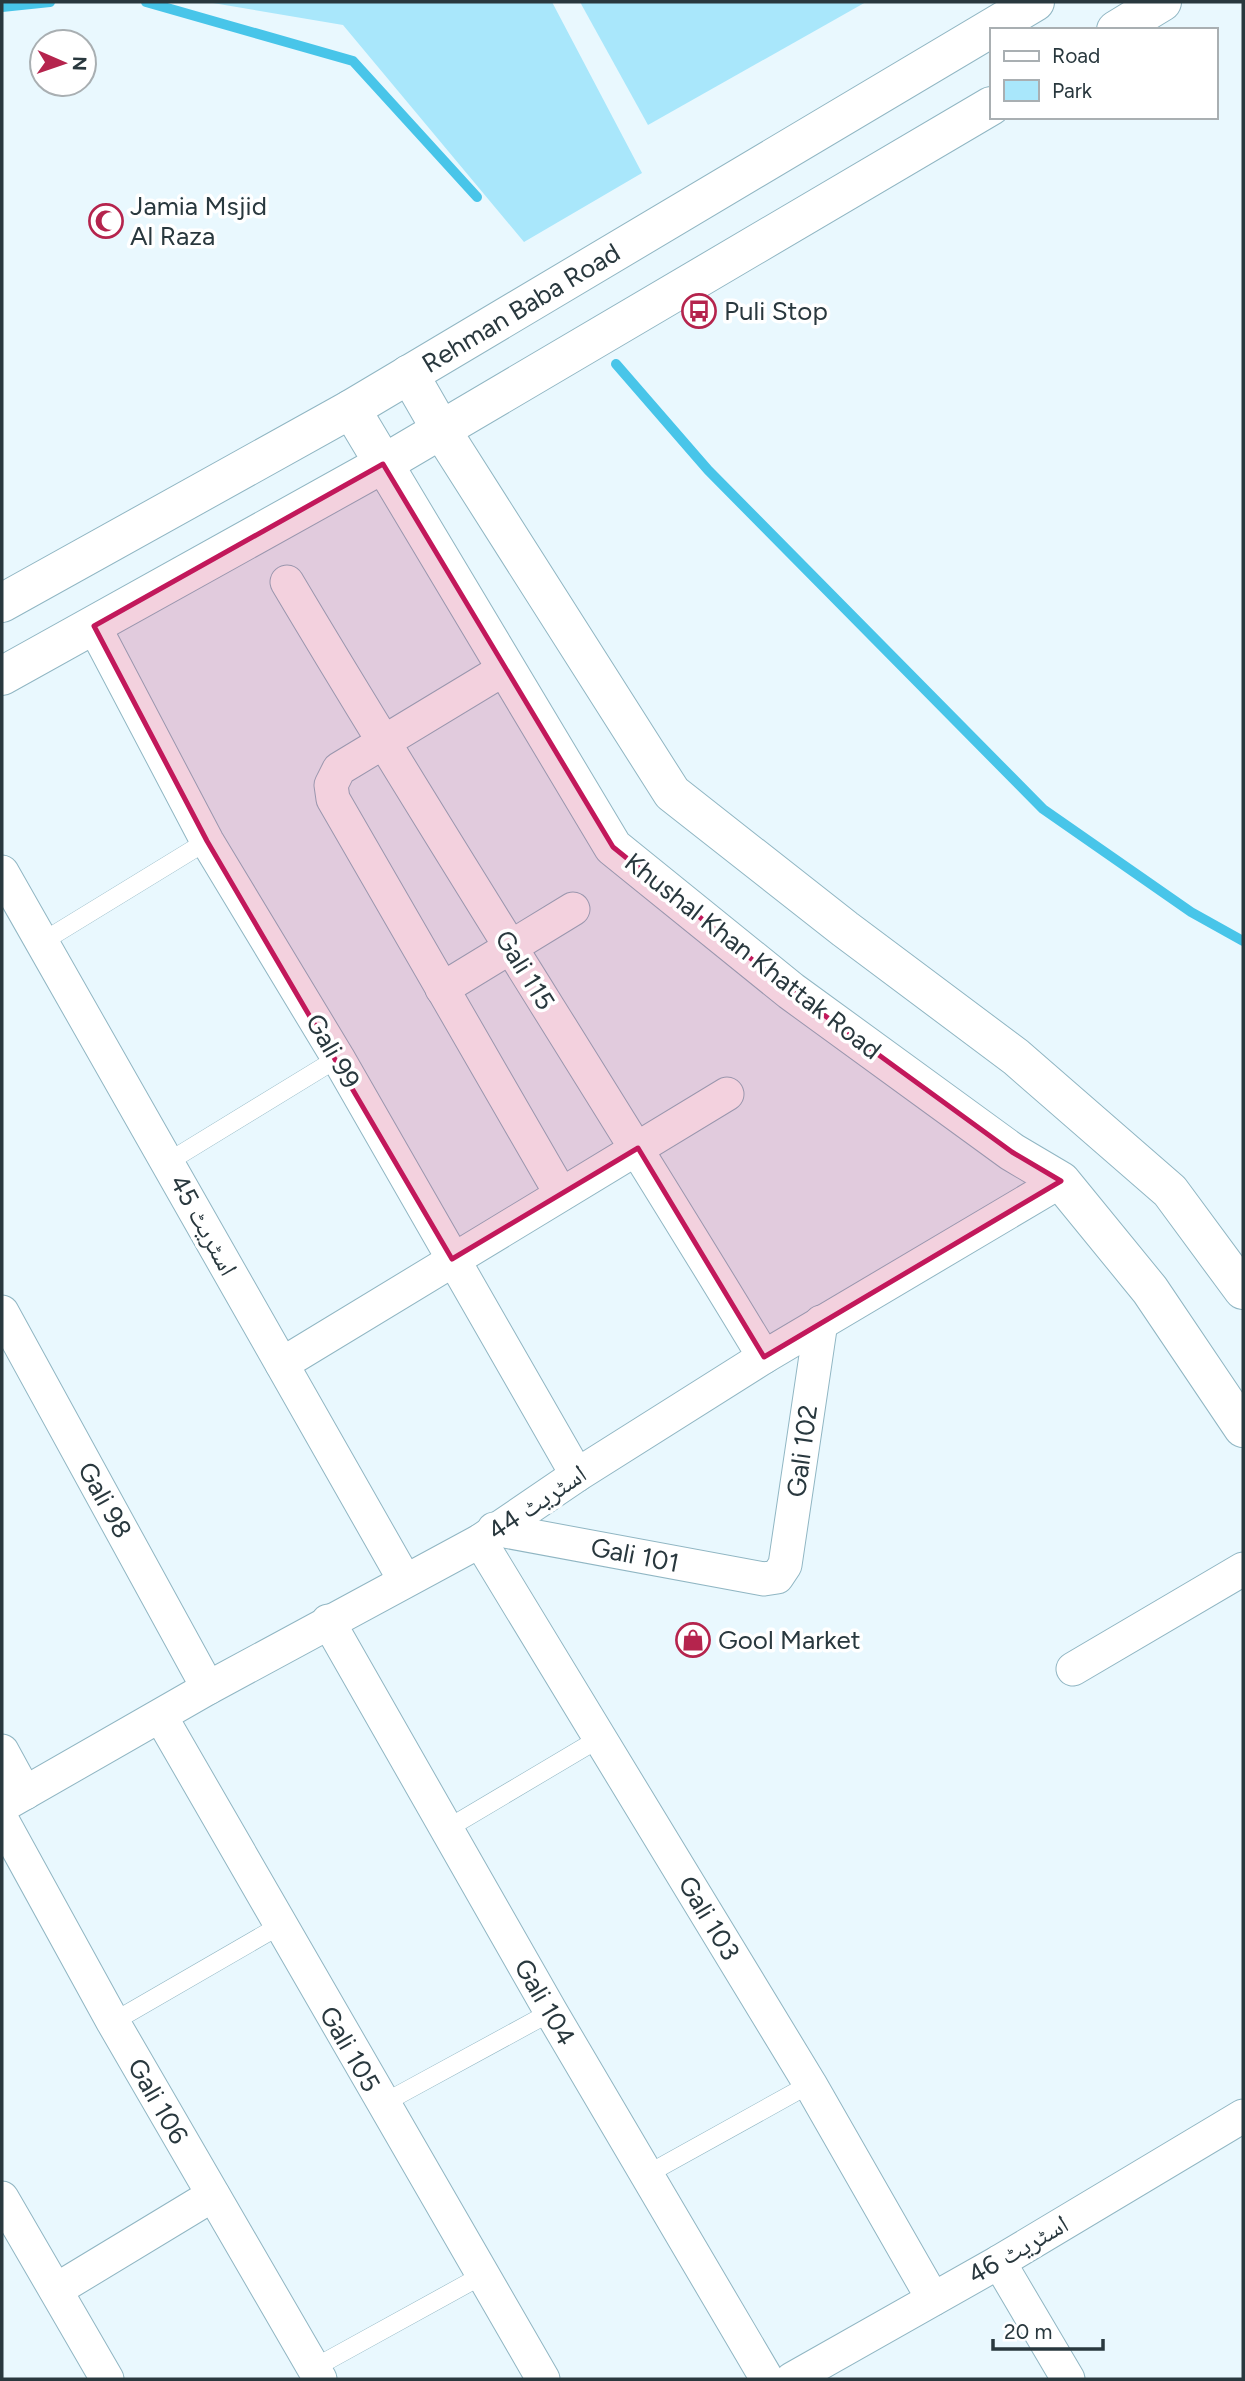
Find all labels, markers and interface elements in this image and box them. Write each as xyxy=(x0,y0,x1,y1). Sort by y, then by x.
north arrow xyxy=(28,28,98,98)
legend xyxy=(990,28,1217,119)
text: Road xyxy=(1052,43,1100,68)
text: N xyxy=(68,56,91,71)
text: Park xyxy=(1052,78,1093,103)
place label: Jamia Msjid Al Raza xyxy=(130,190,267,252)
mosque icon: Jamia Msjid Al Raza xyxy=(87,202,125,240)
street label: Rehman Baba Road xyxy=(416,236,626,380)
bus stop icon: Puli Stop xyxy=(680,292,718,330)
place label: Puli Stop xyxy=(724,295,828,327)
street label: Khushal Khan Khattak Road xyxy=(618,846,888,1066)
street label: Gali 115 xyxy=(488,924,562,1016)
street label: Gali 99 xyxy=(299,1008,367,1094)
street label: اسٹریٹ 45 xyxy=(163,1169,245,1281)
street label: Gali 102 xyxy=(780,1403,824,1499)
street label: Gali 98 xyxy=(71,1456,139,1544)
street label: اسٹریٹ 44 xyxy=(482,1457,592,1547)
street label: Gali 101 xyxy=(588,1531,682,1579)
shop icon: Gool Market xyxy=(674,1621,712,1659)
place label: Gool Market xyxy=(718,1624,861,1656)
street label: Gali 103 xyxy=(671,1870,747,1966)
street label: Gali 104 xyxy=(507,1953,583,2051)
street label: Gali 105 xyxy=(313,2000,387,2098)
street label: Gali 106 xyxy=(121,2053,195,2149)
street label: اسٹریٹ 46 xyxy=(962,2207,1074,2291)
scale bar xyxy=(993,2308,1103,2352)
text: 20 m xyxy=(1004,2319,1052,2344)

